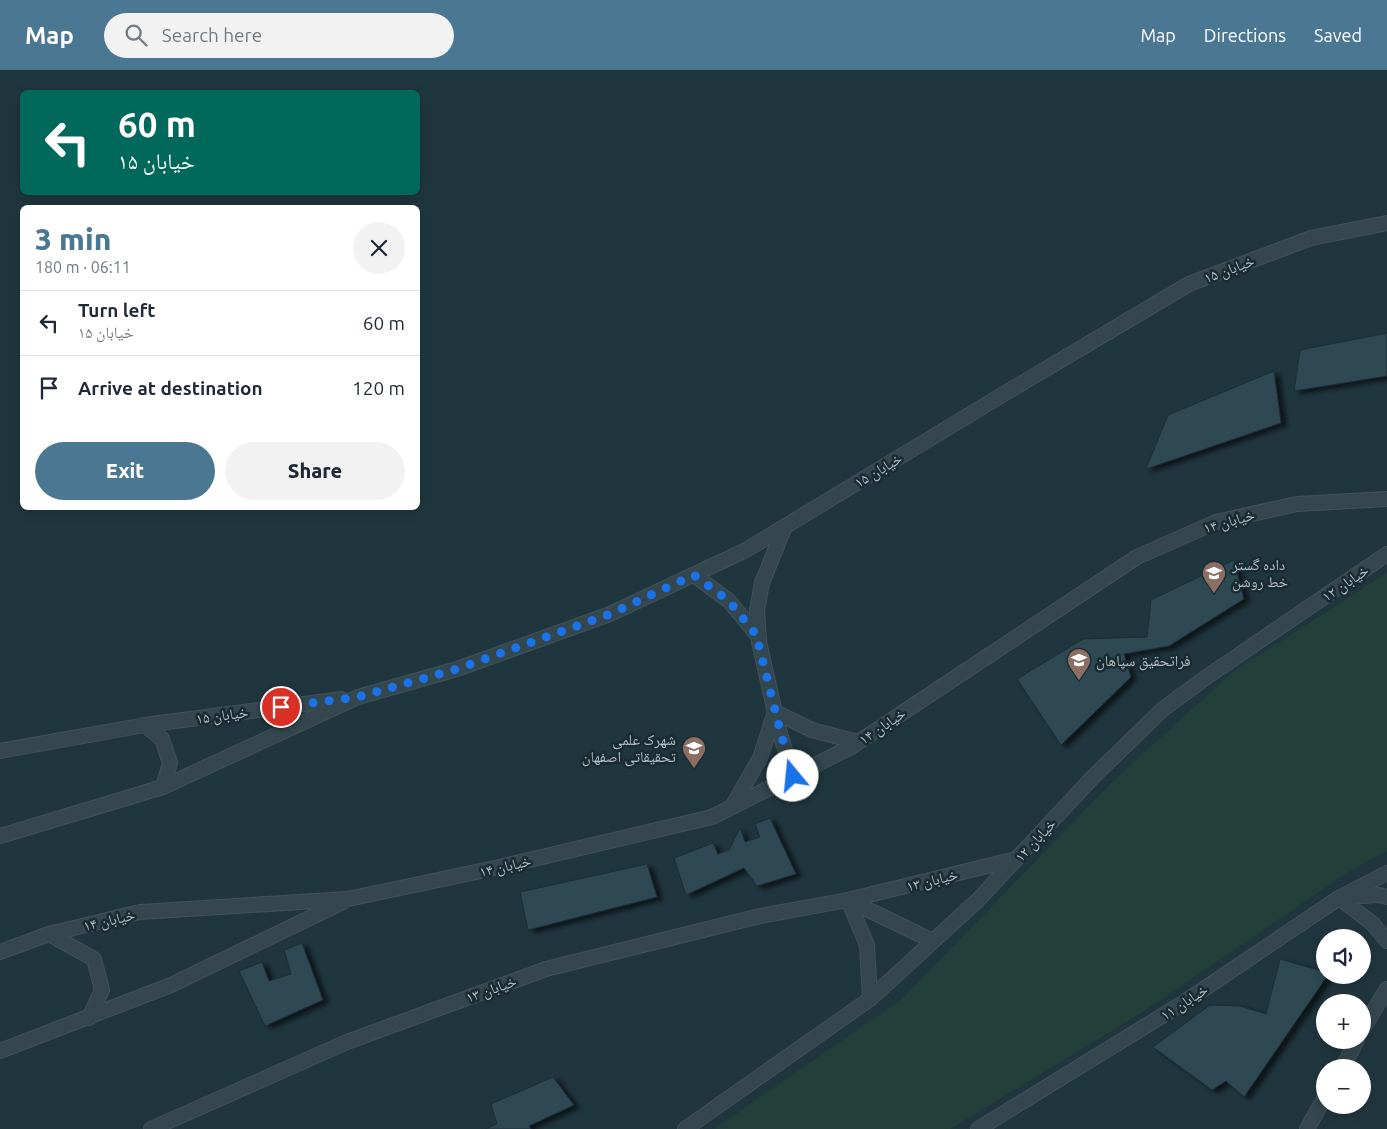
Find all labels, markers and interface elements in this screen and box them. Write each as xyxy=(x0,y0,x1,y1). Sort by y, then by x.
search box xyxy=(104,13,454,58)
icon: search xyxy=(122,21,150,49)
text: Map xyxy=(25,22,74,49)
text: Search here xyxy=(162,24,262,46)
text: Map xyxy=(1140,25,1176,45)
text: Directions xyxy=(1204,25,1286,45)
text: Saved xyxy=(1314,25,1362,45)
text: 60 m xyxy=(118,104,196,144)
icon: left xyxy=(35,110,100,175)
text: خیابان ۱۵ xyxy=(118,148,195,173)
text: 3 min xyxy=(35,222,111,256)
button: close xyxy=(353,222,405,274)
street label: خیابان ۱۵ xyxy=(1202,252,1258,288)
text: 180 m · 06:11 xyxy=(35,258,131,276)
text: Turn left xyxy=(78,299,156,321)
icon: left xyxy=(35,309,63,337)
text: 60 m xyxy=(363,312,405,334)
text: خیابان ۱۵ xyxy=(78,323,134,341)
icon: arrive xyxy=(35,374,63,402)
text: Arrive at destination xyxy=(78,377,263,399)
text: 120 m xyxy=(352,377,405,399)
button: Exit xyxy=(35,442,215,500)
button: Share xyxy=(225,442,405,500)
street label: خیابان ۱۵ xyxy=(851,449,906,492)
street label: خیابان ۱۴ xyxy=(1201,505,1257,538)
place label: داده گستر خط روشن xyxy=(1231,556,1289,592)
school or university icon: داده گستر خط روشن xyxy=(1201,560,1227,594)
street label: خیابان ۱۲ xyxy=(1319,561,1373,606)
school or university icon: فراتحقیق سپاهان xyxy=(1066,647,1092,681)
place label: فراتحقیق سپاهان xyxy=(1096,652,1191,671)
pin xyxy=(260,686,302,728)
icon: arrive xyxy=(267,693,295,721)
street label: خیابان ۱۵ xyxy=(195,703,250,729)
street label: خیابان ۱۴ xyxy=(856,704,910,749)
place label: شهرک علمی تحقیقاتی اصفهان xyxy=(582,731,677,767)
school or university icon: شهرک علمی تحقیقاتی اصفهان xyxy=(681,735,707,769)
position arrow xyxy=(766,749,818,801)
street label: خیابان ۱۲ xyxy=(1011,815,1061,866)
street label: خیابان ۱۴ xyxy=(478,852,533,882)
street label: خیابان ۱۳ xyxy=(905,865,960,897)
street label: خیابان ۱۴ xyxy=(82,906,137,936)
map controls xyxy=(1316,929,1371,1114)
button: sound xyxy=(1316,929,1371,984)
street label: خیابان ۱۳ xyxy=(463,972,520,1008)
street label: خیابان ۱۱ xyxy=(1157,980,1212,1025)
button: + xyxy=(1316,994,1371,1049)
button: − xyxy=(1316,1059,1371,1114)

